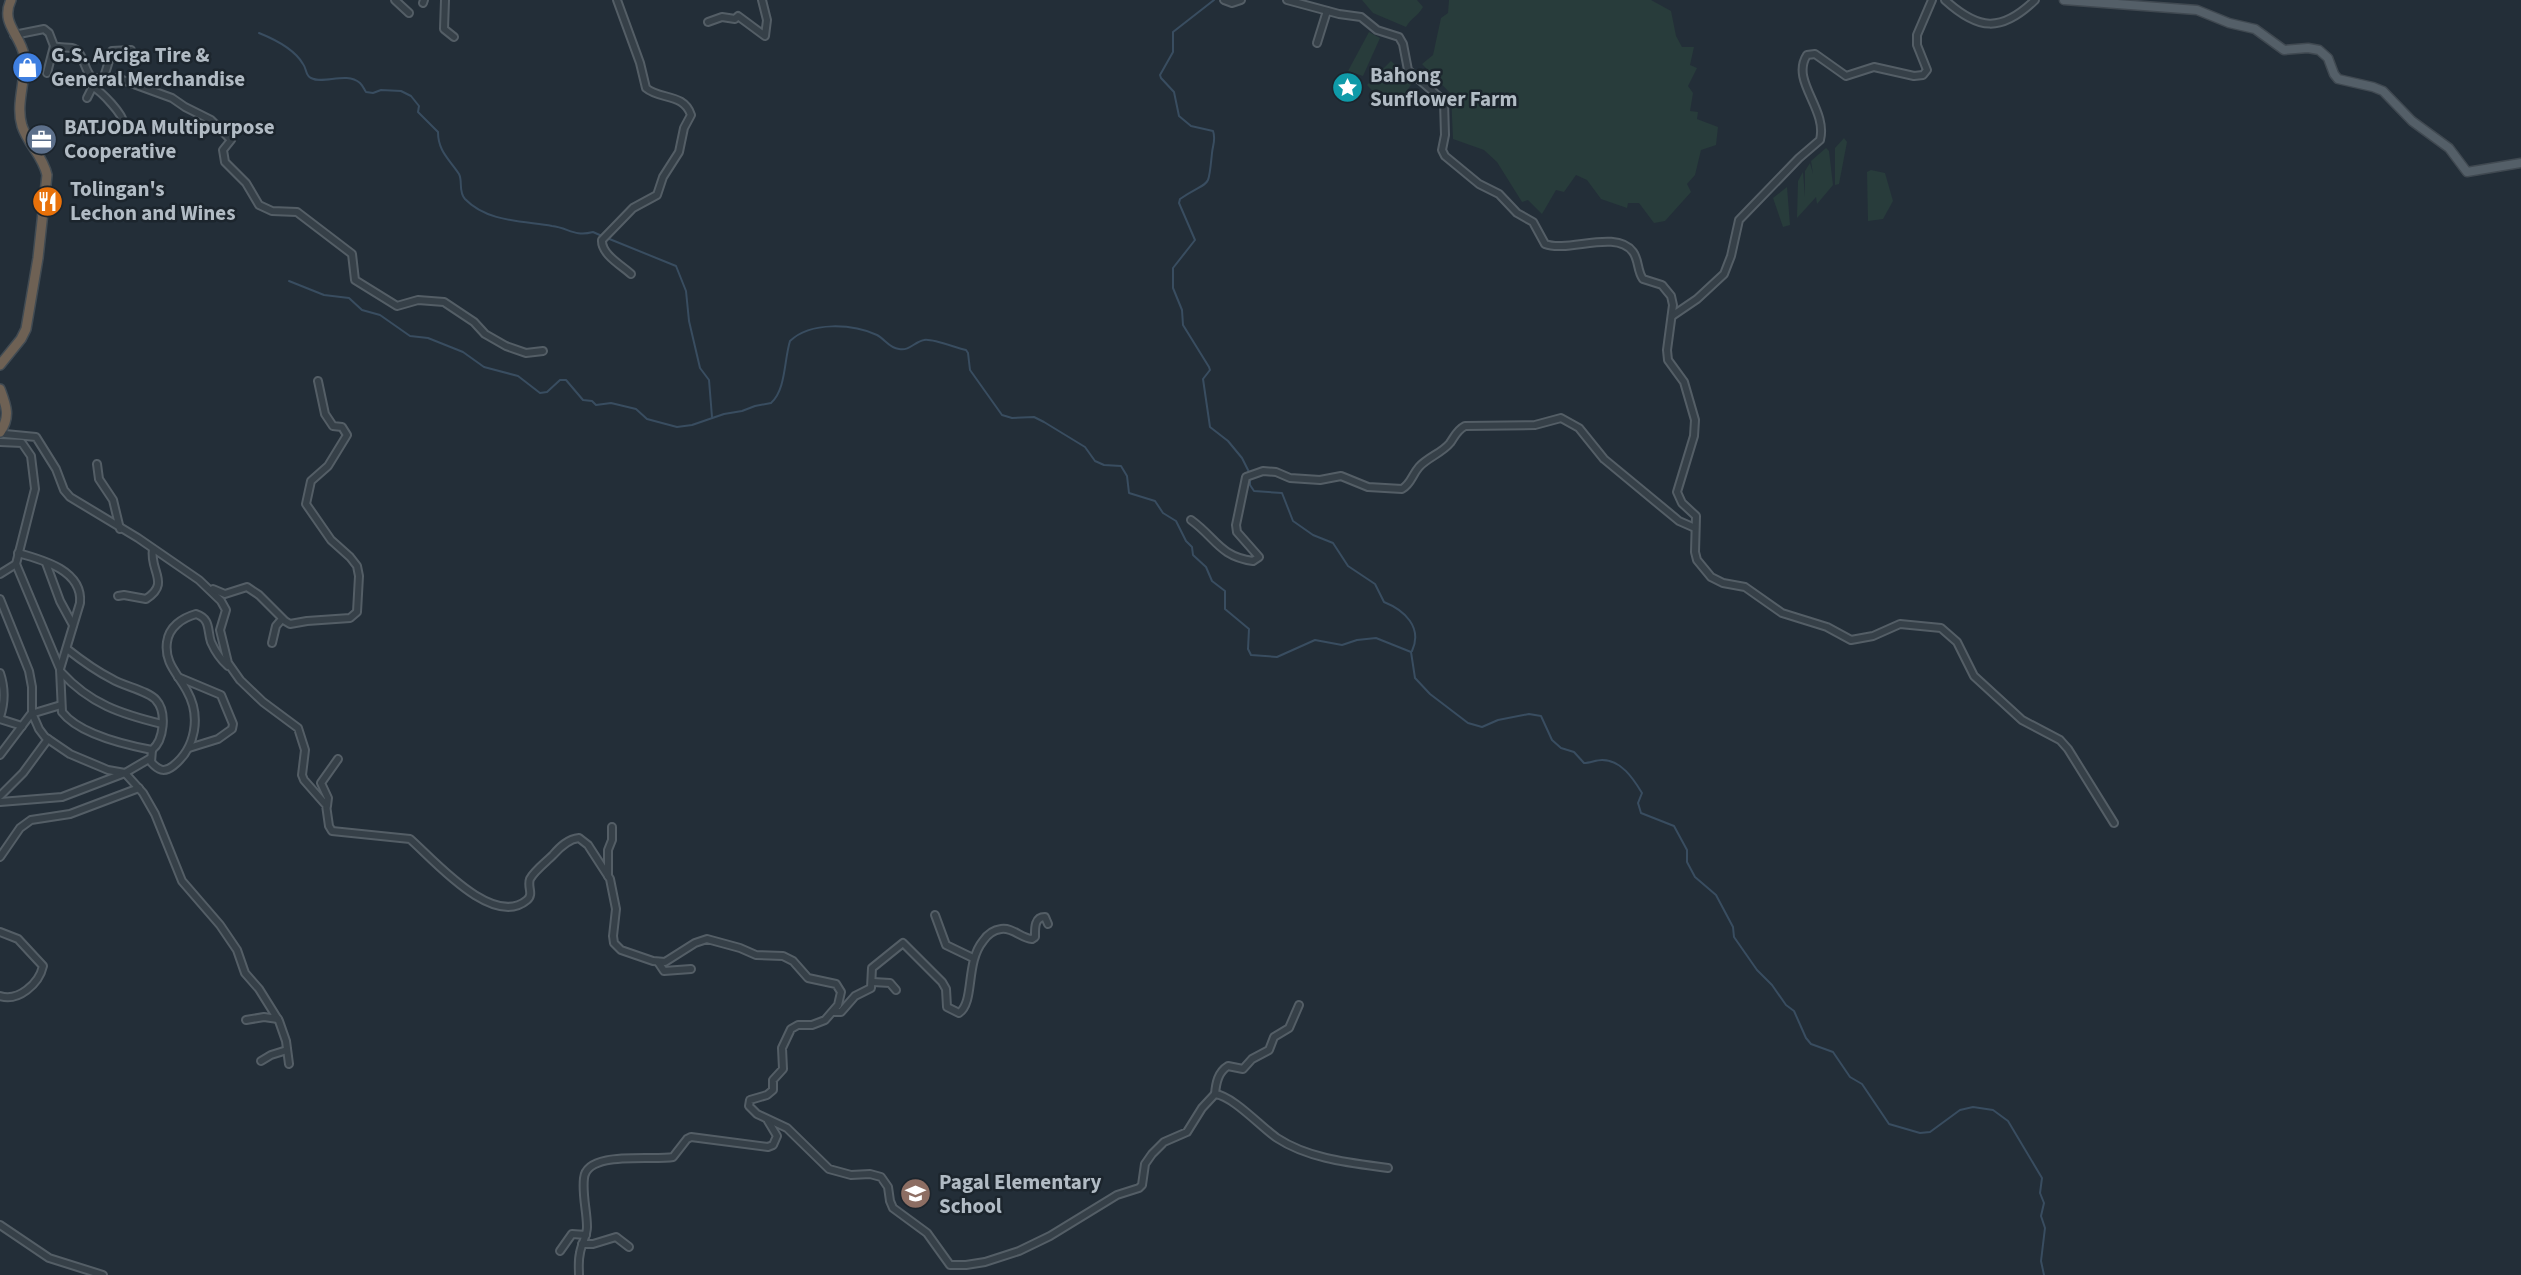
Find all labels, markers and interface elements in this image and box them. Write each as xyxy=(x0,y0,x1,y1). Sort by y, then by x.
place label: G.S. Arciga Tire & General Merchandise xyxy=(51,40,245,94)
shop icon: G.S. Arciga Tire & General Merchandise xyxy=(11,50,45,84)
place label: Bahong Sunflower Farm xyxy=(1370,60,1517,114)
place icon: Bahong Sunflower Farm xyxy=(1330,70,1364,104)
place label: BATJODA Multipurpose Cooperative xyxy=(64,112,275,166)
office icon: BATJODA Multipurpose Cooperative xyxy=(24,122,58,156)
place label: Tolingan's Lechon and Wines xyxy=(70,174,236,228)
restaurant icon: Tolingan's Lechon and Wines xyxy=(30,184,64,218)
place label: Pagal Elementary School xyxy=(939,1167,1101,1221)
school or university icon: Pagal Elementary School xyxy=(899,1177,933,1211)

